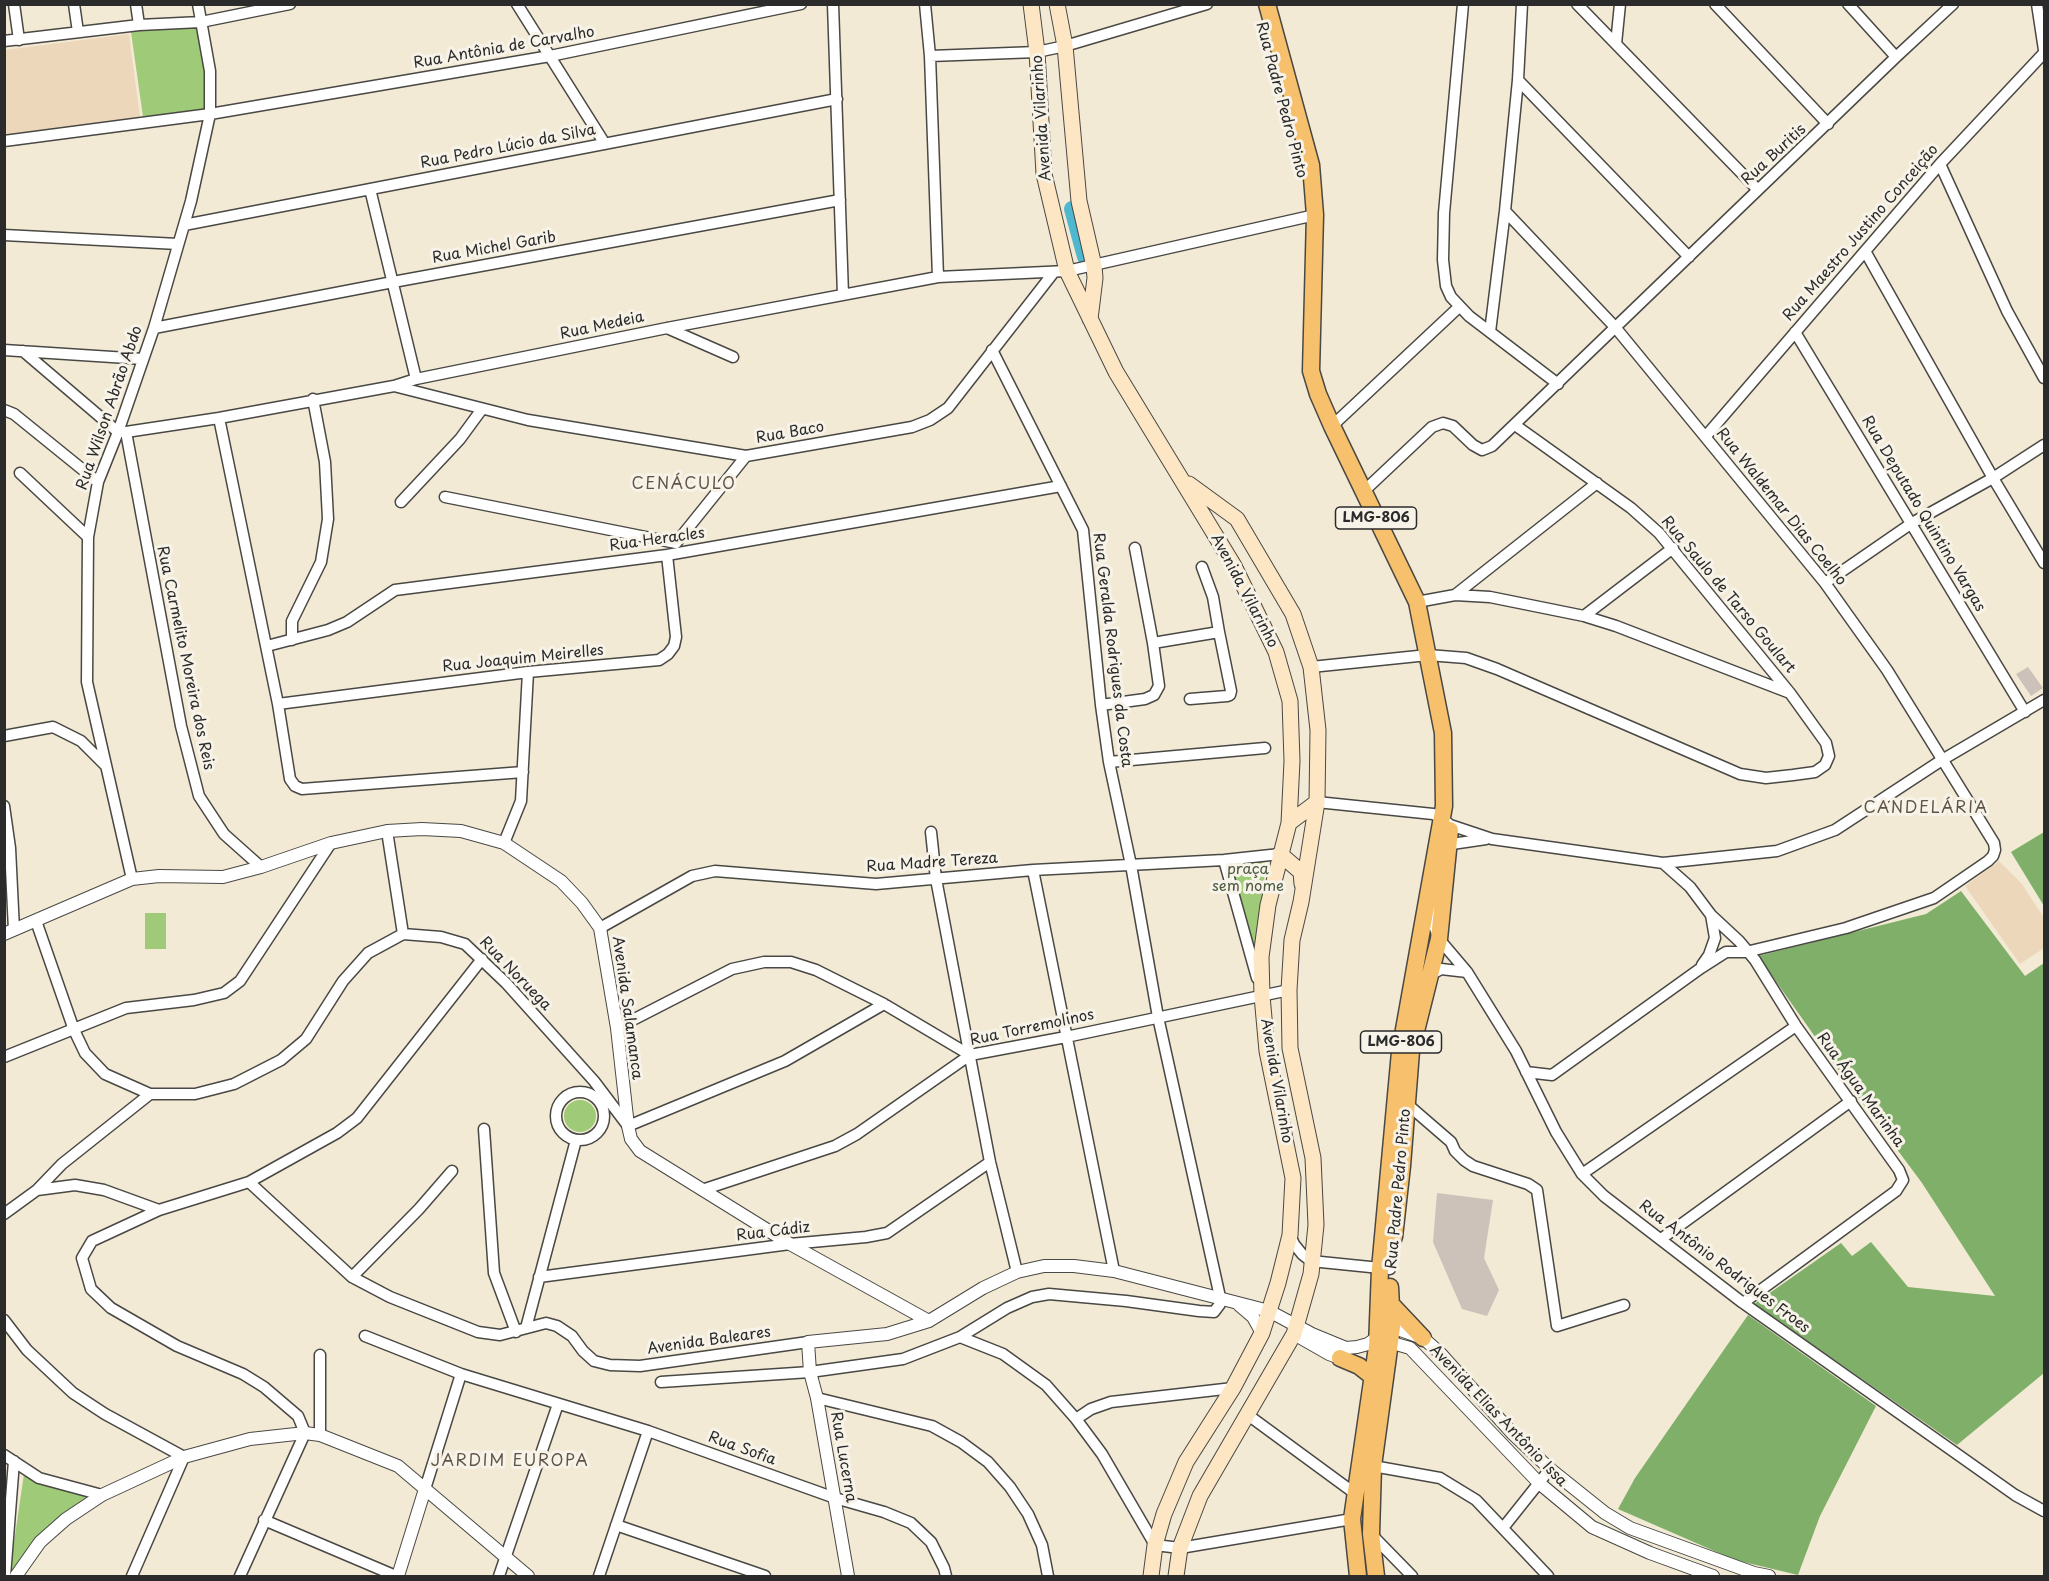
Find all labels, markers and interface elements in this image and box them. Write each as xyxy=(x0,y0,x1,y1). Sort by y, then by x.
street label: Rua Padre Pedro Pinto xyxy=(1251,20,1311,180)
street label: Rua Antônia de Carvalho xyxy=(412,23,596,73)
street label: Avenida Vilarinho xyxy=(1029,54,1055,182)
street label: Rua Pedro Lúcio da Silva xyxy=(419,121,597,173)
street label: Rua Buritis xyxy=(1738,121,1810,189)
street label: Rua Maestro Justino Conceição xyxy=(1780,141,1942,325)
street label: Rua Michel Garib xyxy=(431,228,557,268)
street label: Rua Medeia xyxy=(558,308,646,344)
street label: Rua Wilson Abrão Abdo xyxy=(73,323,147,493)
street label: Rua Deputado Quintino Vargas xyxy=(1857,413,1989,615)
street label: Rua Baco xyxy=(754,418,826,448)
street label: Rua Waldemar Dias Coelho xyxy=(1712,425,1850,589)
district label: CENÁCULO xyxy=(632,475,736,495)
road number: LMG-806 xyxy=(1336,507,1416,529)
street label: Rua Saulo de Tarso Goulart xyxy=(1657,513,1799,677)
street label: Rua Heracles xyxy=(608,524,706,556)
street label: Avenida Vilarinho xyxy=(1206,531,1282,651)
street label: Rua Geralda Rodrigues da Costa xyxy=(1089,532,1135,768)
street label: Rua Carmelito Moreira dos Reis xyxy=(152,544,218,772)
street label: Rua Joaquim Meirelles xyxy=(441,642,605,676)
district label: CANDELÁRIA xyxy=(1863,799,1989,819)
street label: Rua Madre Tereza xyxy=(866,849,998,877)
park label: praça sem nome xyxy=(1212,861,1284,896)
street label: Rua Noruega xyxy=(475,933,555,1015)
street label: Avenida Salamanca xyxy=(608,935,646,1081)
street label: Rua Torremolinos xyxy=(968,1006,1096,1050)
street label: Avenida Vilarinho xyxy=(1256,1017,1296,1145)
street label: Rua Água Marinha xyxy=(1812,1029,1908,1151)
road number: LMG-806 xyxy=(1360,1031,1442,1053)
street label: Rua Padre Pedro Pinto xyxy=(1383,1108,1415,1270)
street label: Rua Antônio Rodrigues Froes xyxy=(1635,1197,1813,1337)
street label: Rua Cádiz xyxy=(735,1219,811,1245)
street label: Avenida Baleares xyxy=(646,1323,772,1359)
street label: Avenida Elias Antônio Issa xyxy=(1426,1341,1570,1491)
street label: Rua Lucerna xyxy=(826,1410,860,1504)
street label: Rua Sofia xyxy=(706,1428,778,1470)
district label: JARDIM EUROPA xyxy=(433,1452,587,1472)

